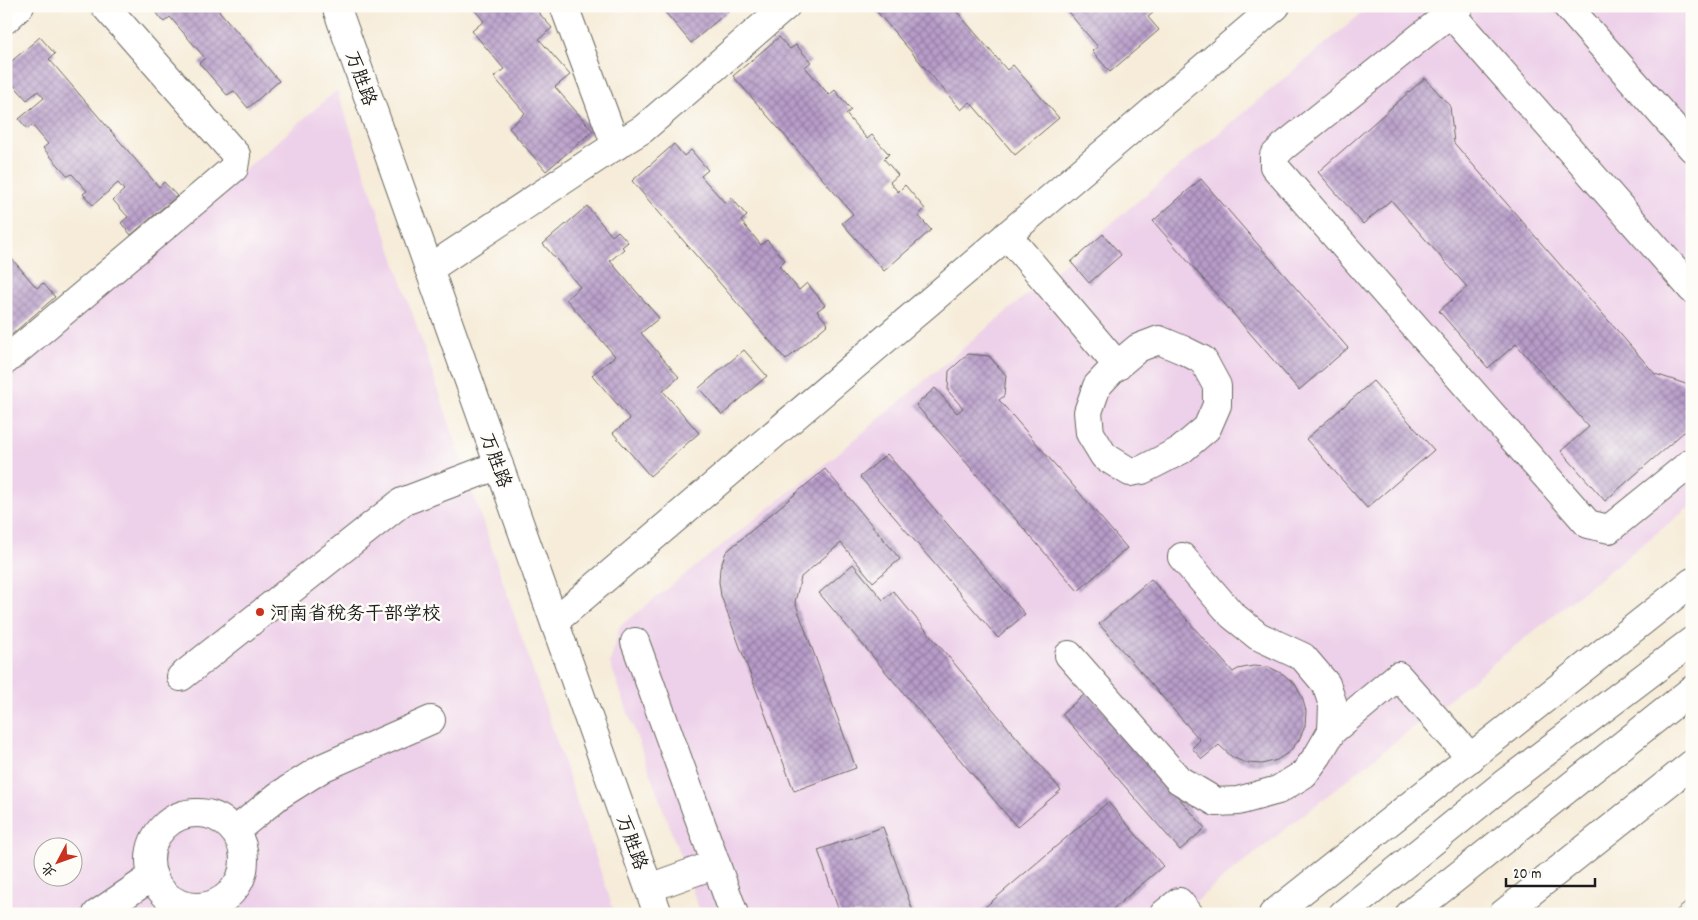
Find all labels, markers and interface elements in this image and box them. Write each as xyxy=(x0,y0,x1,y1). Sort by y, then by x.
street label: 万胜路 xyxy=(336,48,381,111)
street label: 万胜路 xyxy=(471,430,516,493)
place label: 河南省税务干部学校 xyxy=(270,602,441,629)
marker: 河南省税务干部学校 xyxy=(254,606,266,618)
street label: 万胜路 xyxy=(607,812,652,875)
north arrow xyxy=(32,838,82,888)
scale bar xyxy=(1506,855,1594,887)
text: 北 xyxy=(38,857,62,881)
text: 20 m xyxy=(1513,864,1541,886)

